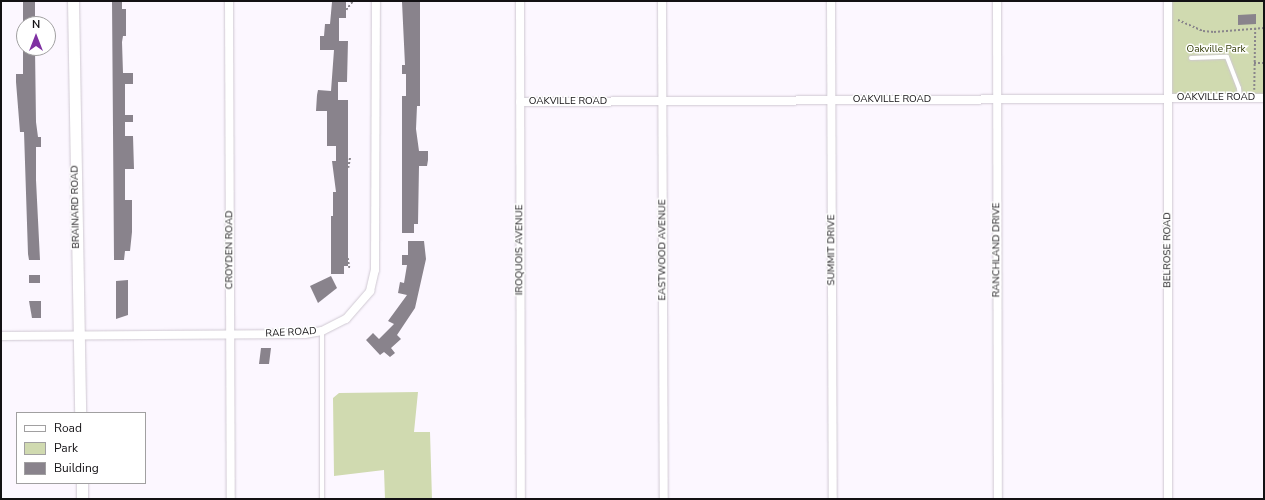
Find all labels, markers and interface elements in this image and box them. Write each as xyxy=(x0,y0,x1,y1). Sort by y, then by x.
north arrow xyxy=(16,16,56,56)
text: N xyxy=(32,17,40,32)
park label: Oakville Park xyxy=(1186,44,1246,56)
street label: OAKVILLE ROAD xyxy=(1177,92,1255,104)
street label: OAKVILLE ROAD xyxy=(853,94,931,106)
street label: OAKVILLE ROAD xyxy=(529,96,607,108)
street label: BRAINARD ROAD xyxy=(69,165,83,249)
street label: EASTWOOD AVENUE xyxy=(657,199,669,301)
street label: RANCHLAND DRIVE xyxy=(991,203,1003,297)
street label: IROQUOIS AVENUE xyxy=(514,205,526,295)
street label: CROYDEN ROAD xyxy=(224,211,236,289)
street label: BELROSE ROAD xyxy=(1162,212,1174,288)
street label: SUMMIT DRIVE xyxy=(826,214,838,286)
street label: RAE ROAD xyxy=(265,326,317,340)
legend xyxy=(16,412,146,484)
text: Road xyxy=(54,420,82,436)
text: Park xyxy=(54,440,78,456)
text: Building xyxy=(54,460,99,476)

